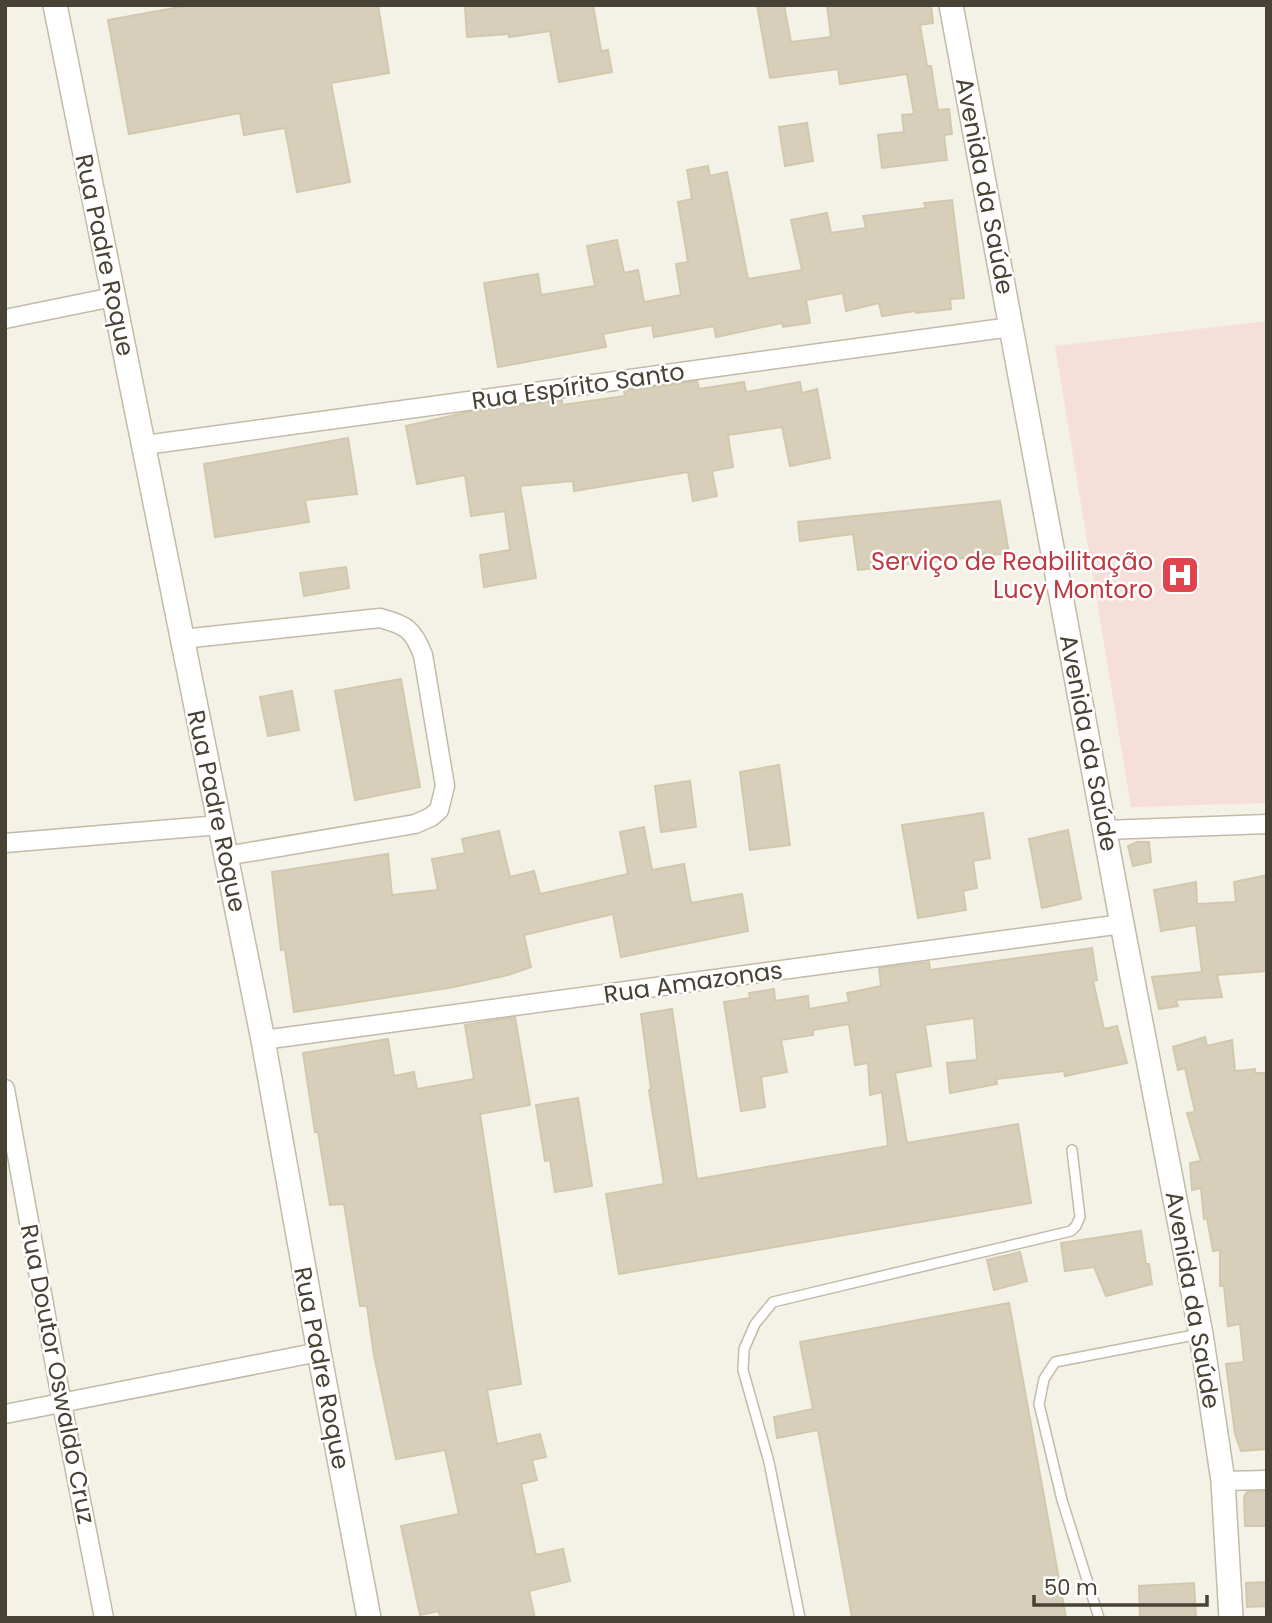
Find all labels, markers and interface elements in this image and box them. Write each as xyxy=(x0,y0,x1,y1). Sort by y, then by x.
street label: Avenida da Saúde xyxy=(948,75,1022,297)
street label: Rua Padre Roque xyxy=(67,151,143,359)
street label: Rua Espírito Santo xyxy=(469,355,687,417)
place label: Serviço de Reabilitação Lucy Montoro xyxy=(871,545,1153,606)
hospital icon: Serviço de Reabilitação Lucy Montoro xyxy=(1159,554,1201,596)
street label: Avenida da Saúde xyxy=(1052,632,1126,854)
street label: Rua Padre Roque xyxy=(179,707,255,915)
street label: Rua Amazonas xyxy=(602,953,784,1011)
street label: Avenida da Saúde xyxy=(1158,1189,1228,1411)
street label: Rua Doutor Oswaldo Cruz xyxy=(13,1221,103,1527)
street label: Rua Padre Roque xyxy=(286,1264,358,1472)
scale bar xyxy=(1034,1564,1207,1608)
text: 50 m xyxy=(1044,1573,1098,1602)

